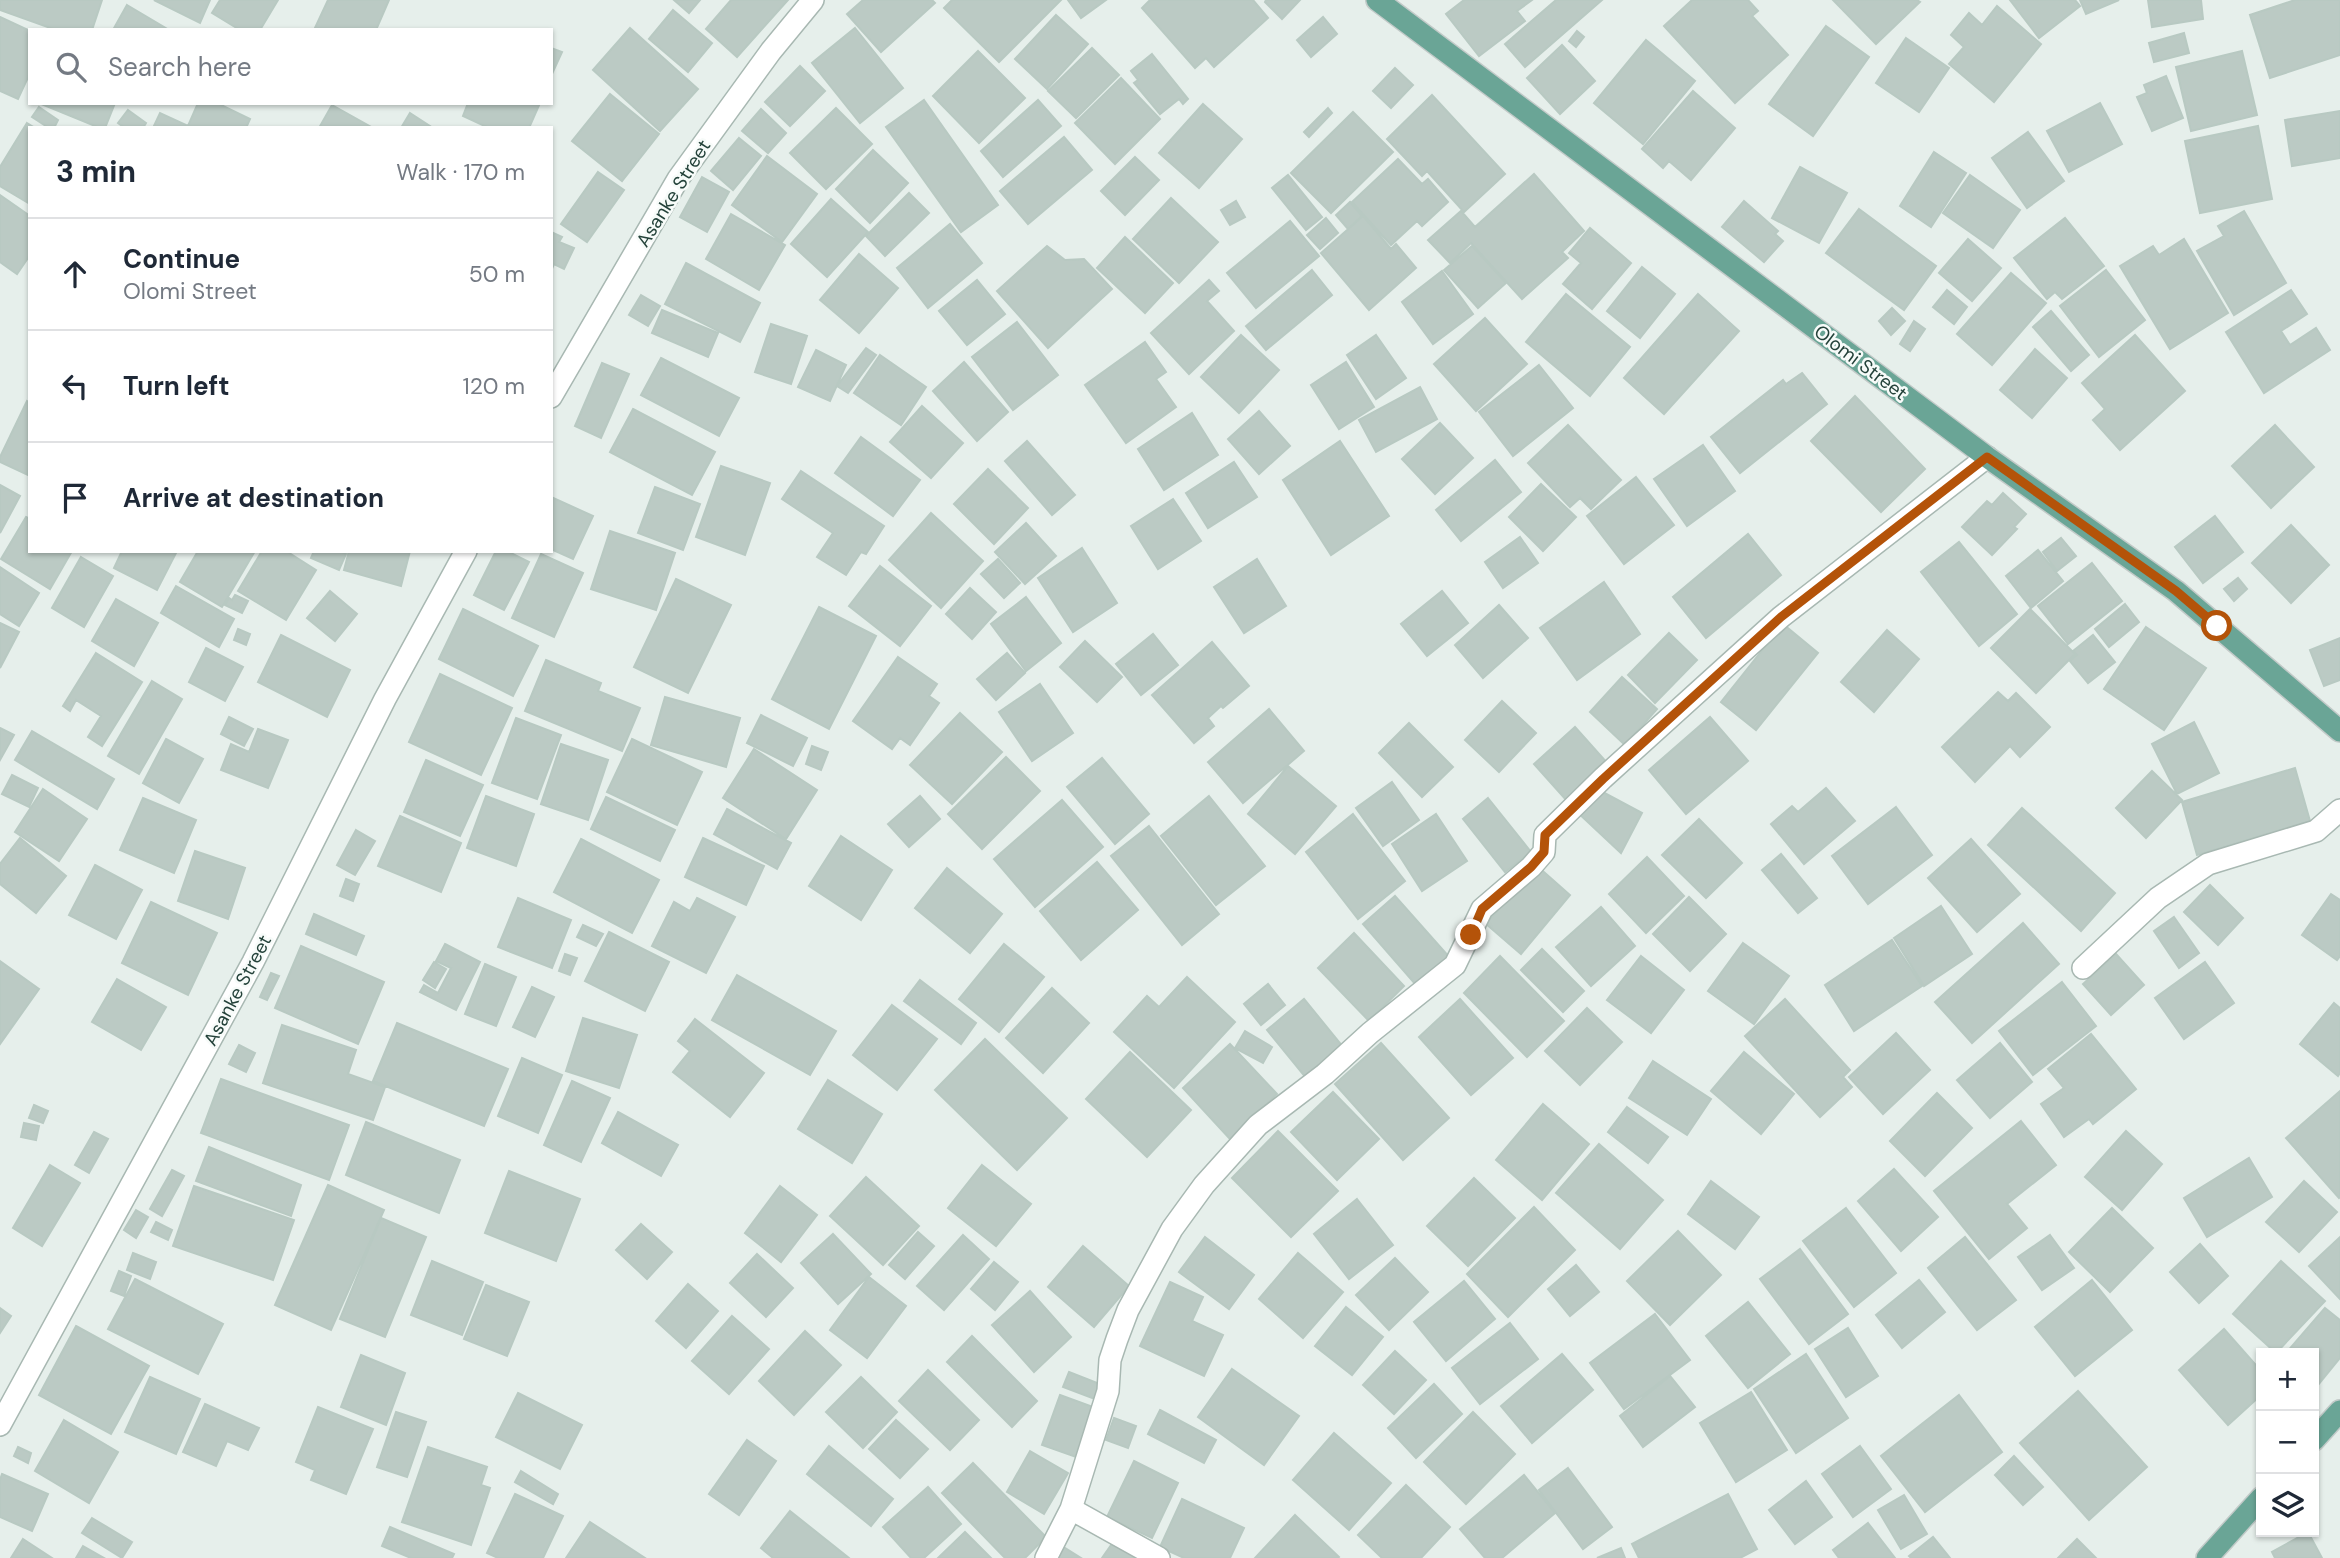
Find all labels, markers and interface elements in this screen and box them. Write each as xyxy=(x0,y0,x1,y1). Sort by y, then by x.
search box xyxy=(28,28,553,105)
icon: search xyxy=(52,48,90,86)
text: Search here xyxy=(108,50,251,84)
street label: Asanke Street xyxy=(631,135,716,252)
text: 3 min xyxy=(56,152,136,191)
text: Walk · 170 m xyxy=(396,157,525,187)
text: Continue xyxy=(123,242,240,276)
icon: ahead xyxy=(56,255,94,293)
text: 50 m xyxy=(469,259,525,289)
text: Olomi Street xyxy=(123,276,257,306)
street label: Olomi Street xyxy=(1809,319,1912,406)
icon: left xyxy=(56,367,94,405)
text: Turn left xyxy=(123,369,230,403)
text: 120 m xyxy=(462,371,525,401)
icon: arrive xyxy=(56,479,94,517)
text: Arrive at destination xyxy=(123,481,384,515)
route start xyxy=(2201,610,2232,641)
route end xyxy=(1455,919,1486,950)
street label: Asanke Street xyxy=(198,931,277,1050)
map controls xyxy=(2256,1348,2319,1537)
button: + xyxy=(2256,1348,2319,1411)
button: − xyxy=(2256,1411,2319,1474)
button: layers xyxy=(2256,1474,2319,1537)

